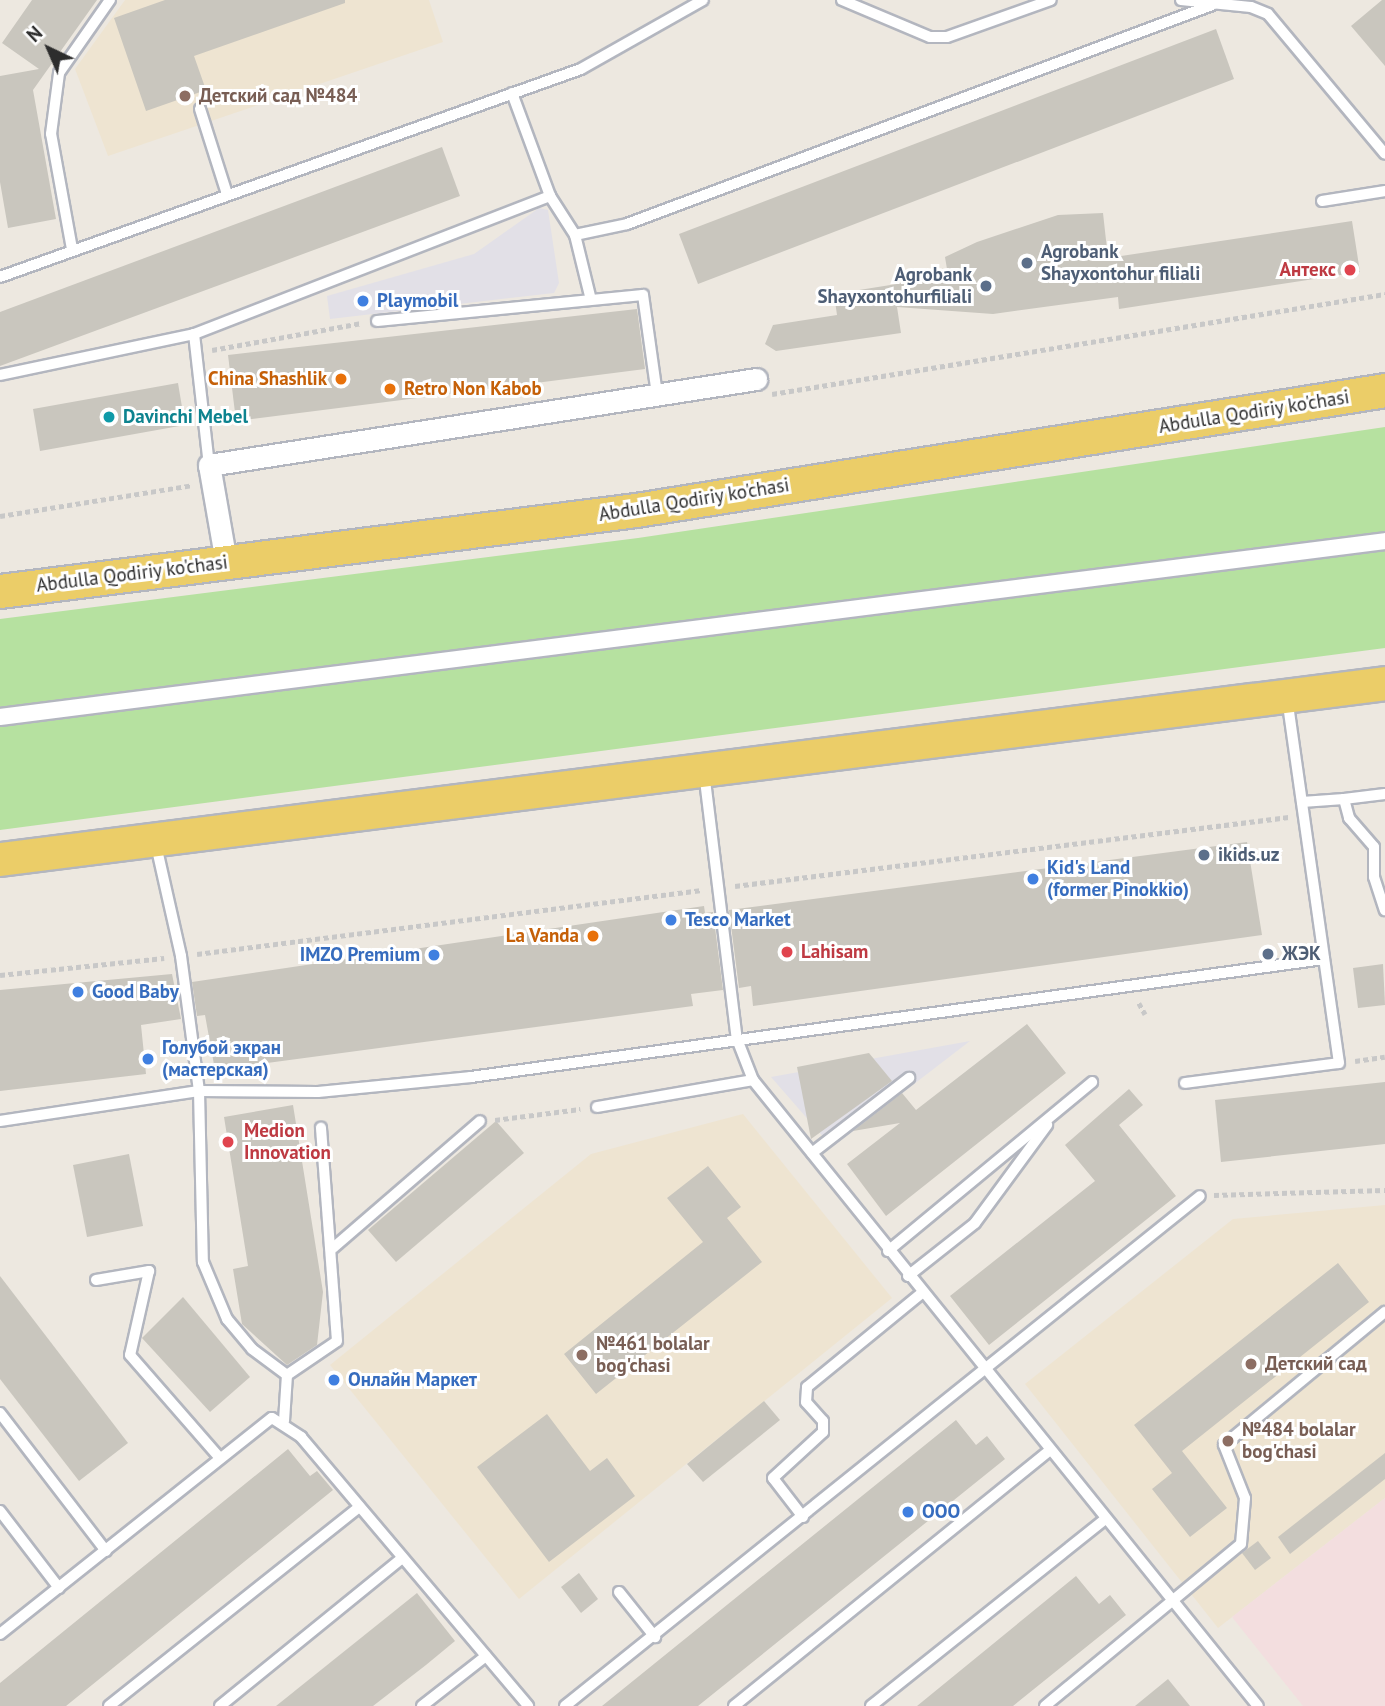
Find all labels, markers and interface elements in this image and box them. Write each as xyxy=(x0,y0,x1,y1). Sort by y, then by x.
north arrow xyxy=(14,14,84,84)
text: N xyxy=(22,21,47,47)
place label: Детский сад №484 xyxy=(199,85,357,107)
marker: Детский сад №484 xyxy=(177,88,193,104)
place label: Agrobank Shayxontohur filiali xyxy=(1041,241,1200,285)
marker: Agrobank Shayxontohur filiali xyxy=(1019,255,1035,271)
place label: Антекс xyxy=(1280,259,1336,281)
marker: Антекс xyxy=(1342,262,1358,278)
place label: Agrobank Shayxontohurfiliali xyxy=(818,264,972,308)
marker: Agrobank Shayxontohurfiliali xyxy=(978,278,994,294)
place label: Playmobil xyxy=(377,290,458,312)
marker: Playmobil xyxy=(355,293,371,309)
place label: China Shashlik xyxy=(208,368,327,390)
marker: China Shashlik xyxy=(333,371,349,387)
place label: Retro Non Kabob xyxy=(404,378,542,400)
marker: Retro Non Kabob xyxy=(382,381,398,397)
street label: Abdulla Qodiriy ko'chasi xyxy=(1157,386,1351,438)
place label: Davinchi Mebel xyxy=(123,406,248,428)
marker: Davinchi Mebel xyxy=(101,409,117,425)
street label: Abdulla Qodiriy ko'chasi xyxy=(597,474,791,526)
street label: Abdulla Qodiriy ko'chasi xyxy=(35,551,229,597)
place label: ikids.uz xyxy=(1218,844,1279,866)
marker: ikids.uz xyxy=(1196,847,1212,863)
place label: Kid's Land (former Pinokkio) xyxy=(1047,857,1189,901)
marker: Kid's Land (former Pinokkio) xyxy=(1025,871,1041,887)
place label: Tesco Market xyxy=(685,909,791,931)
marker: Tesco Market xyxy=(663,912,679,928)
place label: La Vanda xyxy=(505,925,579,947)
marker: La Vanda xyxy=(585,928,601,944)
place label: Lahisam xyxy=(801,941,868,963)
place label: ЖЭК xyxy=(1282,943,1321,965)
place label: IMZO Premium xyxy=(300,944,420,966)
marker: Lahisam xyxy=(779,944,795,960)
marker: ЖЭК xyxy=(1260,946,1276,962)
marker: IMZO Premium xyxy=(426,947,442,963)
place label: Good Baby xyxy=(92,981,179,1003)
marker: Good Baby xyxy=(70,984,86,1000)
place label: Голубой экран (мастерская) xyxy=(162,1037,281,1081)
marker: Голубой экран (мастерская) xyxy=(140,1051,156,1067)
place label: Medion Innovation xyxy=(244,1120,331,1164)
marker: Medion Innovation xyxy=(218,1132,238,1152)
place label: №461 bolalar bog'chasi xyxy=(596,1333,710,1377)
marker: №461 bolalar bog'chasi xyxy=(574,1347,590,1363)
place label: Детский сад xyxy=(1265,1353,1367,1375)
marker: Детский сад xyxy=(1243,1356,1259,1372)
place label: Онлайн Маркет xyxy=(348,1369,477,1391)
marker: Онлайн Маркет xyxy=(326,1372,342,1388)
place label: №484 bolalar bog'chasi xyxy=(1242,1419,1356,1463)
marker: №484 bolalar bog'chasi xyxy=(1220,1433,1236,1449)
place label: ООО xyxy=(922,1501,960,1523)
marker: ООО xyxy=(900,1504,916,1520)

